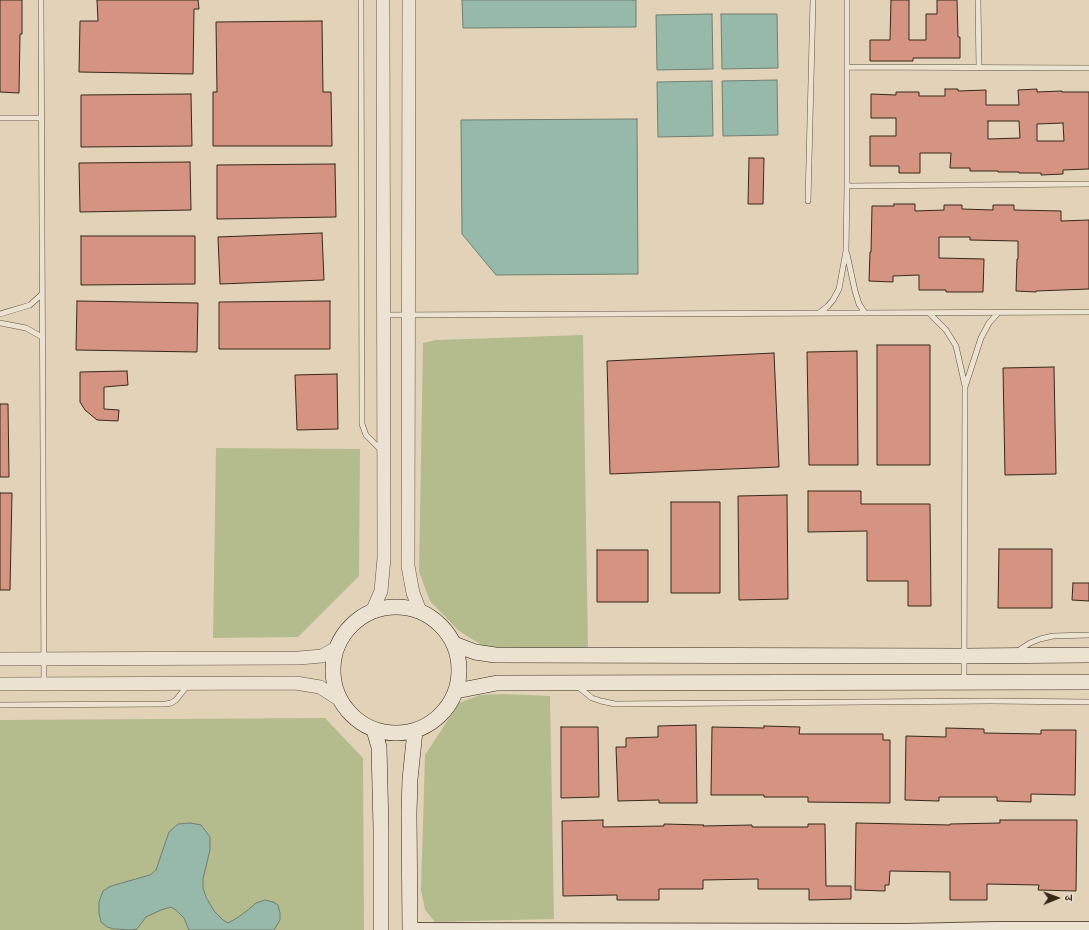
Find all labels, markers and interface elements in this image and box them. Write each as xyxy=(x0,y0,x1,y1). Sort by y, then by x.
north arrow xyxy=(1037,878,1077,918)
text: उ xyxy=(1062,895,1076,901)

